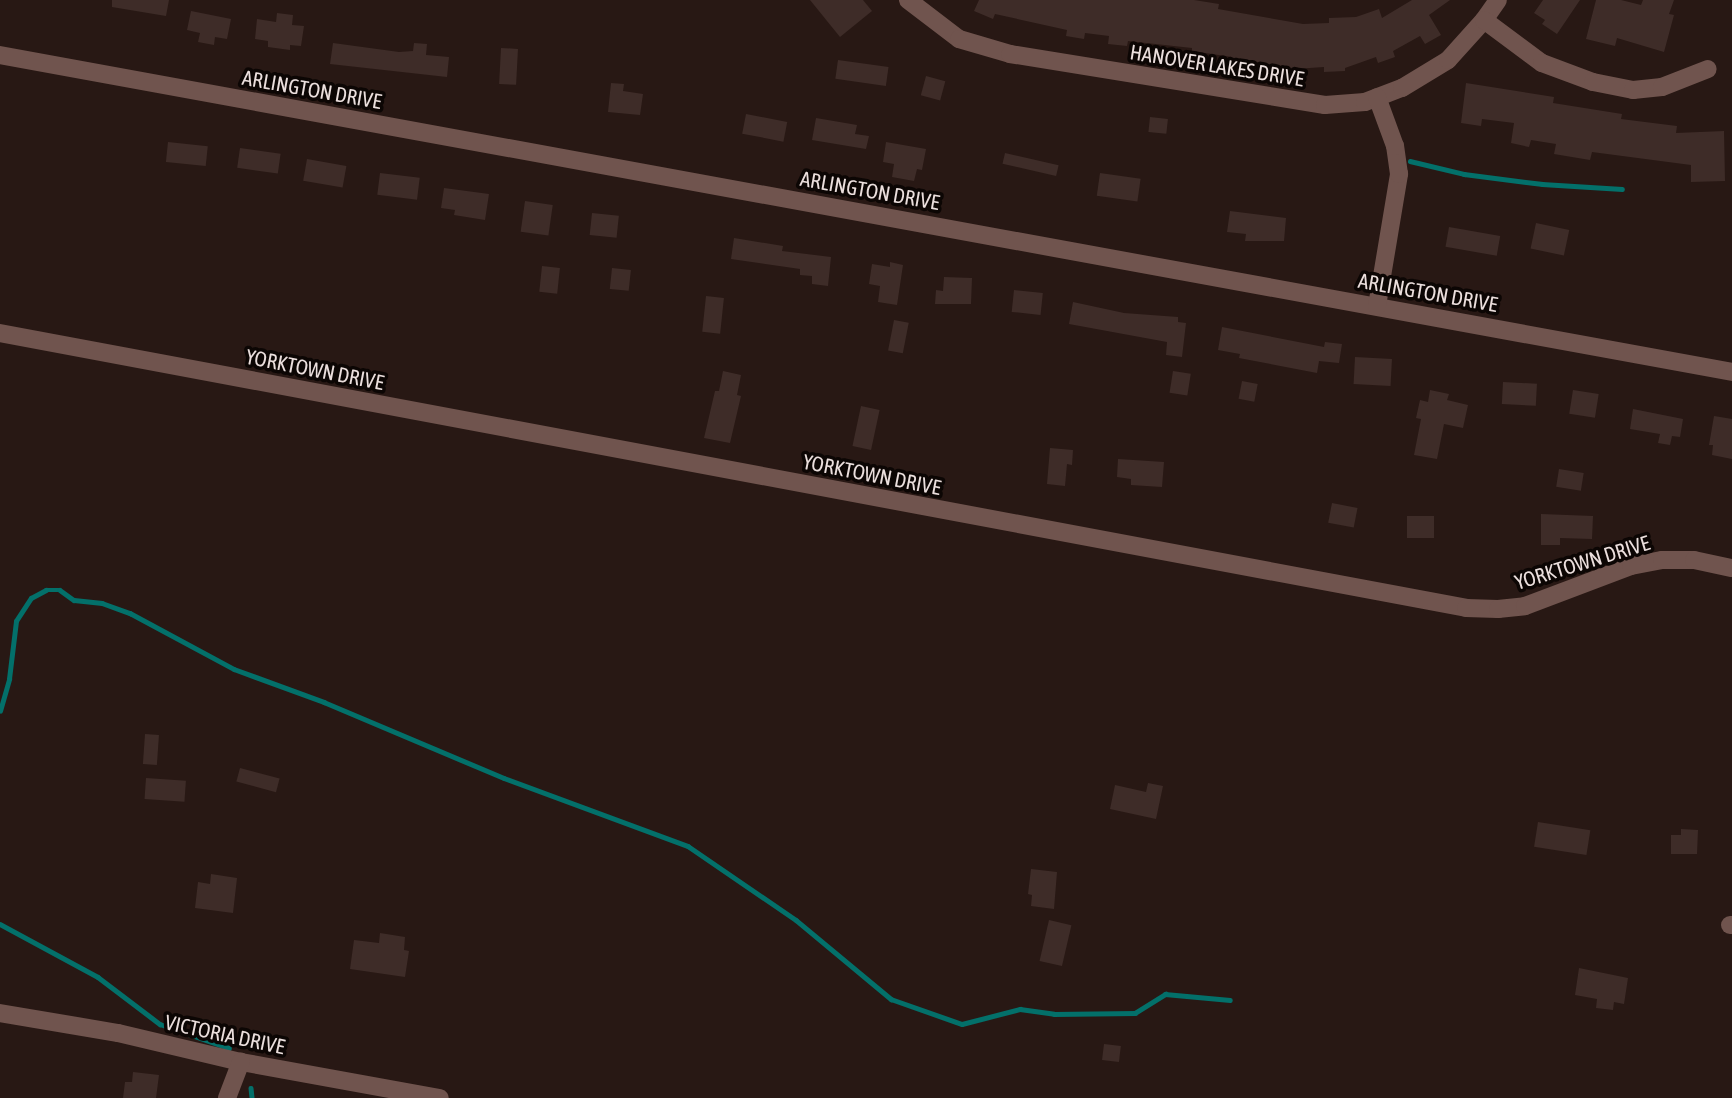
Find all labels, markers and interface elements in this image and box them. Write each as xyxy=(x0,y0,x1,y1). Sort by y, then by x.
street label: HANOVER LAKES DRIVE xyxy=(1128,39,1306,91)
street label: ARLINGTON DRIVE xyxy=(240,64,384,114)
street label: ARLINGTON DRIVE xyxy=(798,165,942,215)
street label: ARLINGTON DRIVE xyxy=(1356,267,1500,317)
street label: YORKTOWN DRIVE xyxy=(244,343,386,395)
street label: YORKTOWN DRIVE xyxy=(801,448,943,500)
street label: YORKTOWN DRIVE xyxy=(1511,529,1653,595)
street label: VICTORIA DRIVE xyxy=(163,1009,287,1059)

